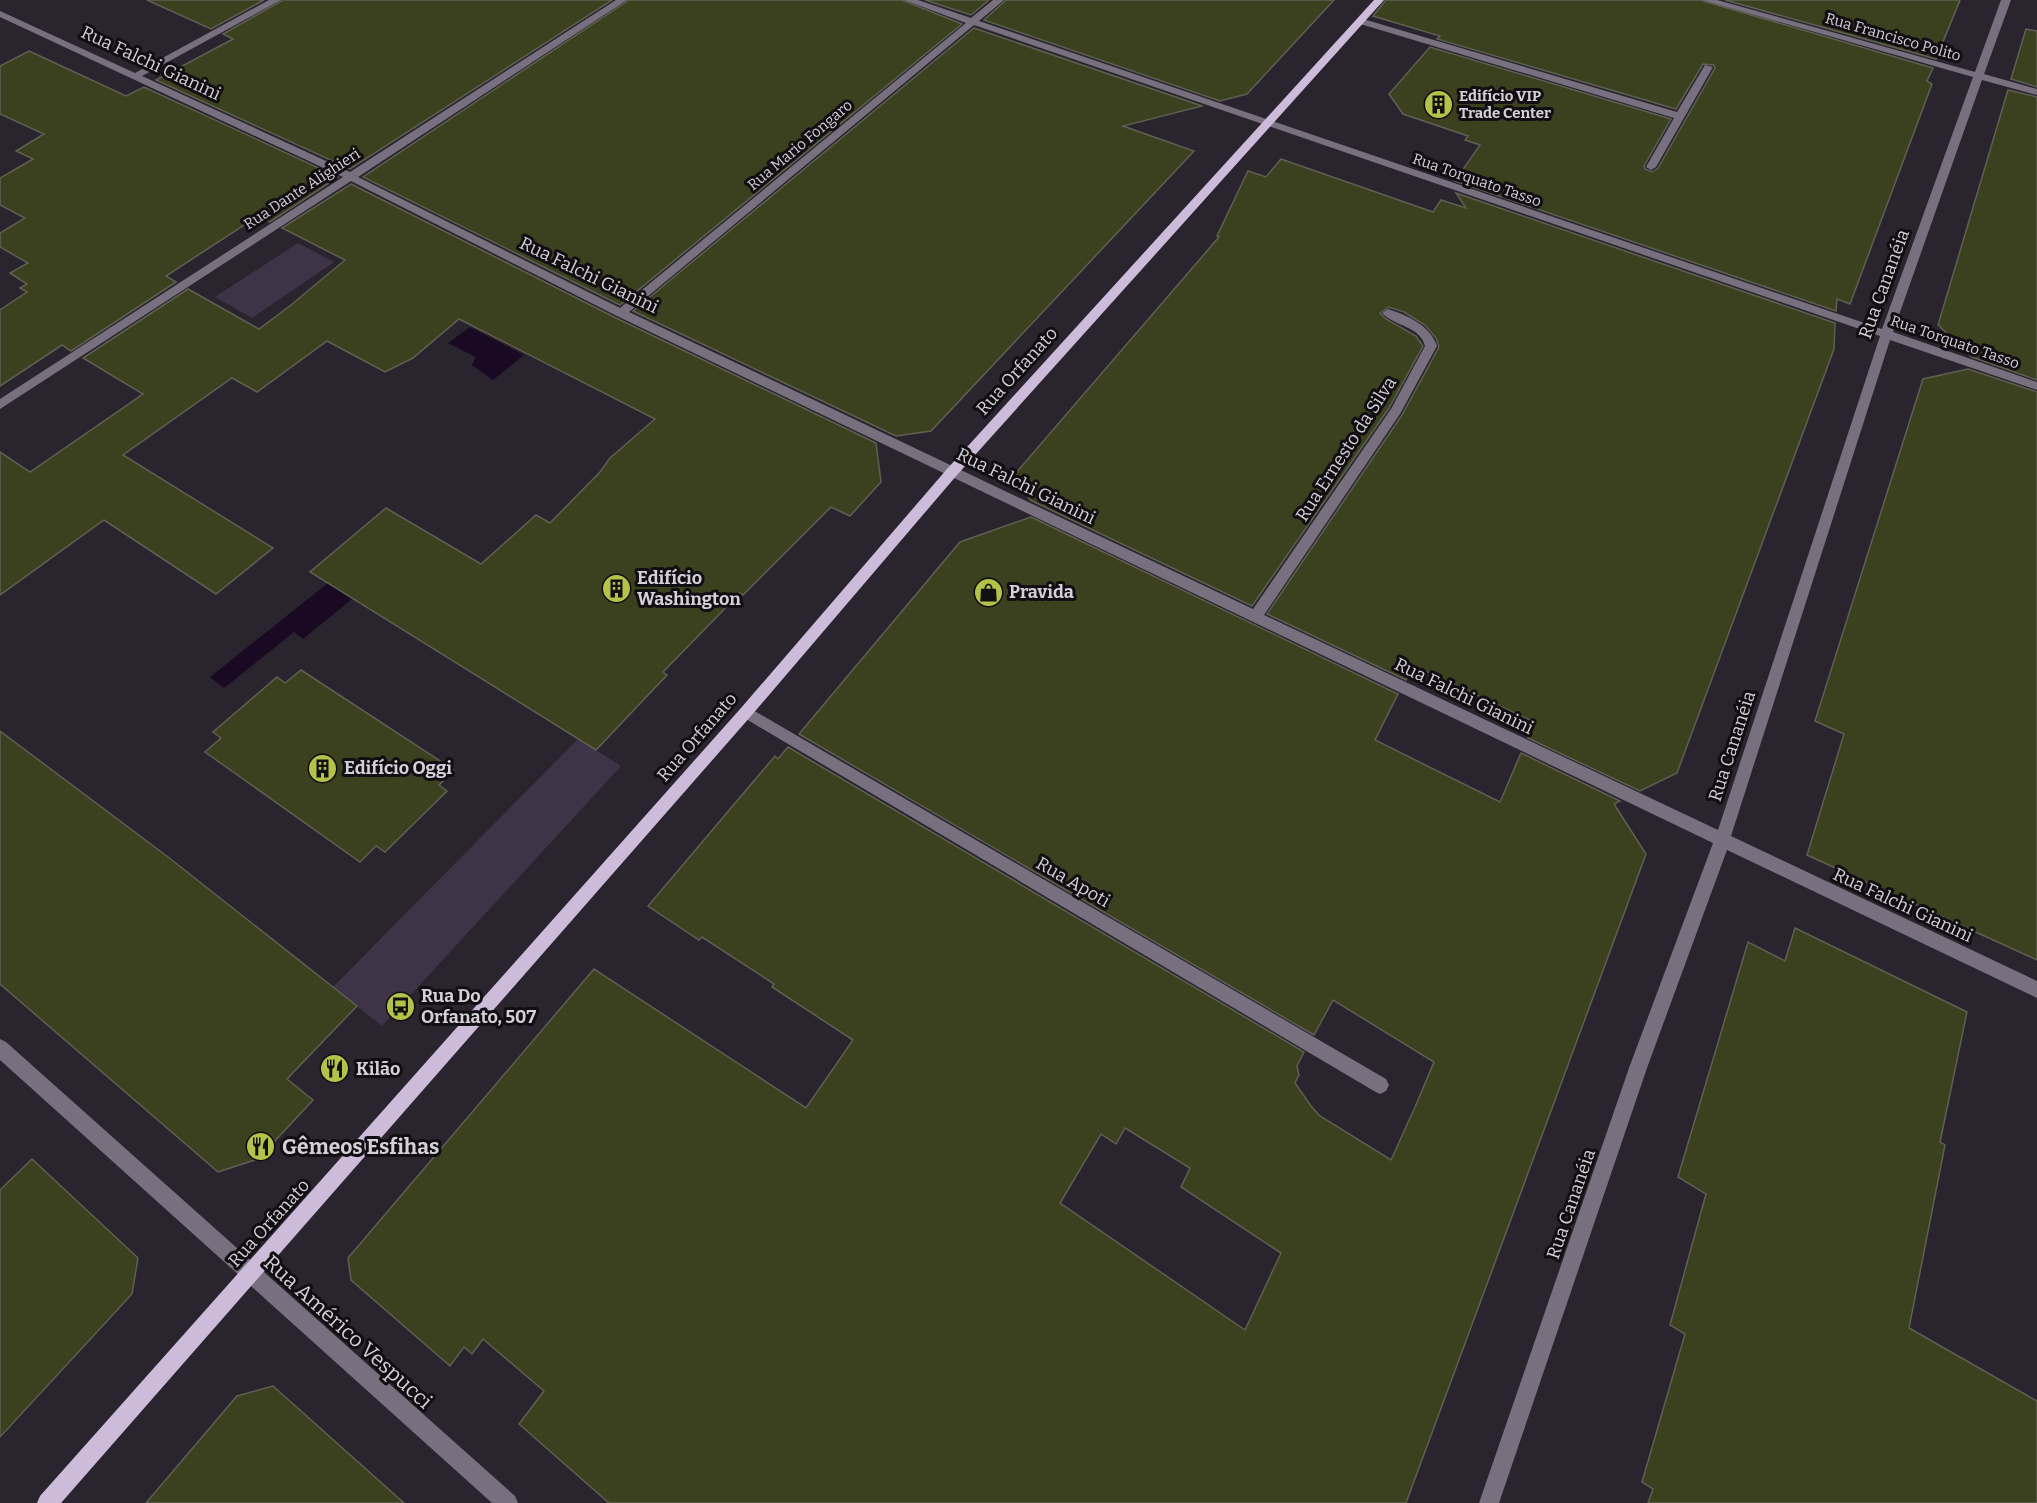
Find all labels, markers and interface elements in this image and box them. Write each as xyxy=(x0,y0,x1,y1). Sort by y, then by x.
street label: Rua Francisco Polito xyxy=(1823,9,1963,65)
street label: Rua Falchi Gianini xyxy=(78,21,224,105)
place label: Edifício VIP Trade Center xyxy=(1459,87,1551,122)
building icon: Edifício VIP Trade Center xyxy=(1422,89,1454,121)
street label: Rua Mario Fongaro xyxy=(744,96,856,194)
street label: Rua Dante Alighieri xyxy=(240,144,364,233)
street label: Rua Torquato Tasso xyxy=(1410,149,1544,211)
street label: Rua Cananéia xyxy=(1854,226,1914,342)
street label: Rua Falchi Gianini xyxy=(516,232,662,318)
street label: Rua Torquato Tasso xyxy=(1888,311,2022,373)
street label: Rua Orfanato xyxy=(972,322,1062,420)
street label: Rua Ernesto da Silva xyxy=(1291,372,1401,526)
street label: Rua Falchi Gianini xyxy=(953,443,1099,529)
place label: Edifício Washington xyxy=(637,567,741,610)
building icon: Edifício Washington xyxy=(600,572,632,604)
shop icon: Pravida xyxy=(972,576,1004,608)
place label: Pravida xyxy=(1009,581,1074,603)
street label: Rua Falchi Gianini xyxy=(1391,653,1537,739)
street label: Rua Orfanato xyxy=(652,688,742,786)
street label: Rua Cananéia xyxy=(1704,688,1760,804)
building icon: Edifício Oggi xyxy=(307,752,339,784)
place label: Edifício Oggi xyxy=(344,757,452,779)
street label: Rua Apoti xyxy=(1032,852,1114,912)
street label: Rua Falchi Gianini xyxy=(1830,863,1976,947)
place label: Rua Do Orfanato, 507 xyxy=(421,985,536,1028)
bus stop icon: Rua Do Orfanato, 507 xyxy=(384,990,416,1022)
restaurant icon: Kilão xyxy=(319,1053,351,1085)
place label: Kilão xyxy=(356,1058,400,1080)
restaurant icon: Gêmeos Esfihas xyxy=(245,1131,277,1163)
place label: Gêmeos Esfihas xyxy=(282,1134,439,1160)
street label: Rua Cananéia xyxy=(1542,1146,1600,1262)
street label: Rua Orfanato xyxy=(224,1174,314,1272)
street label: Rua Américo Vespucci xyxy=(259,1250,437,1414)

